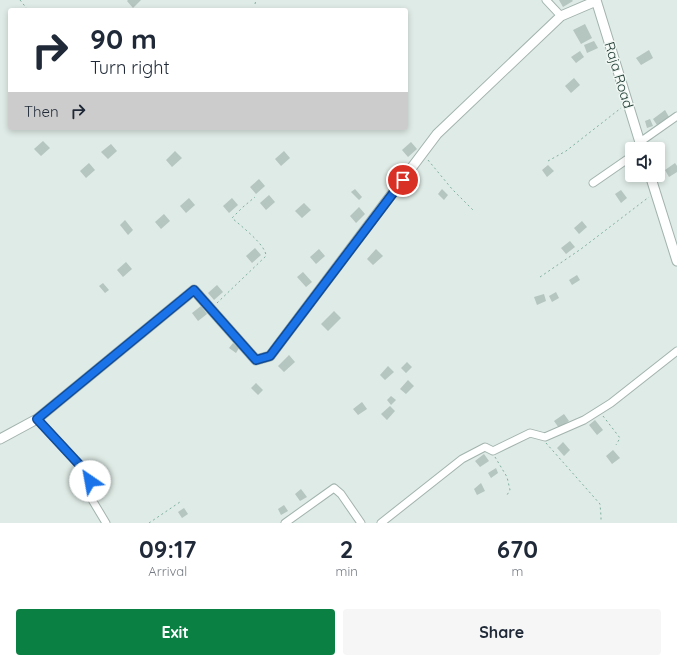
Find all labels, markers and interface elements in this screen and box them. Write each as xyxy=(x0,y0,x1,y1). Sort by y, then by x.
text: 90 m xyxy=(90,21,157,56)
icon: right xyxy=(24,24,76,76)
street label: Raja Road xyxy=(600,39,638,111)
text: Turn right xyxy=(90,56,170,79)
icon: right xyxy=(67,100,89,122)
text: Then xyxy=(24,102,59,121)
map controls xyxy=(625,142,665,182)
button: sound xyxy=(625,142,665,182)
pin xyxy=(386,163,420,197)
icon: arrive xyxy=(392,169,414,191)
position arrow xyxy=(69,460,111,502)
text: 09:17 xyxy=(139,534,196,564)
text: 2 xyxy=(340,534,353,564)
text: 670 xyxy=(497,534,538,564)
text: Arrival xyxy=(148,563,187,579)
text: min xyxy=(336,563,358,579)
text: m xyxy=(511,563,523,579)
button: Exit xyxy=(16,609,335,655)
button: Share xyxy=(343,609,661,655)

